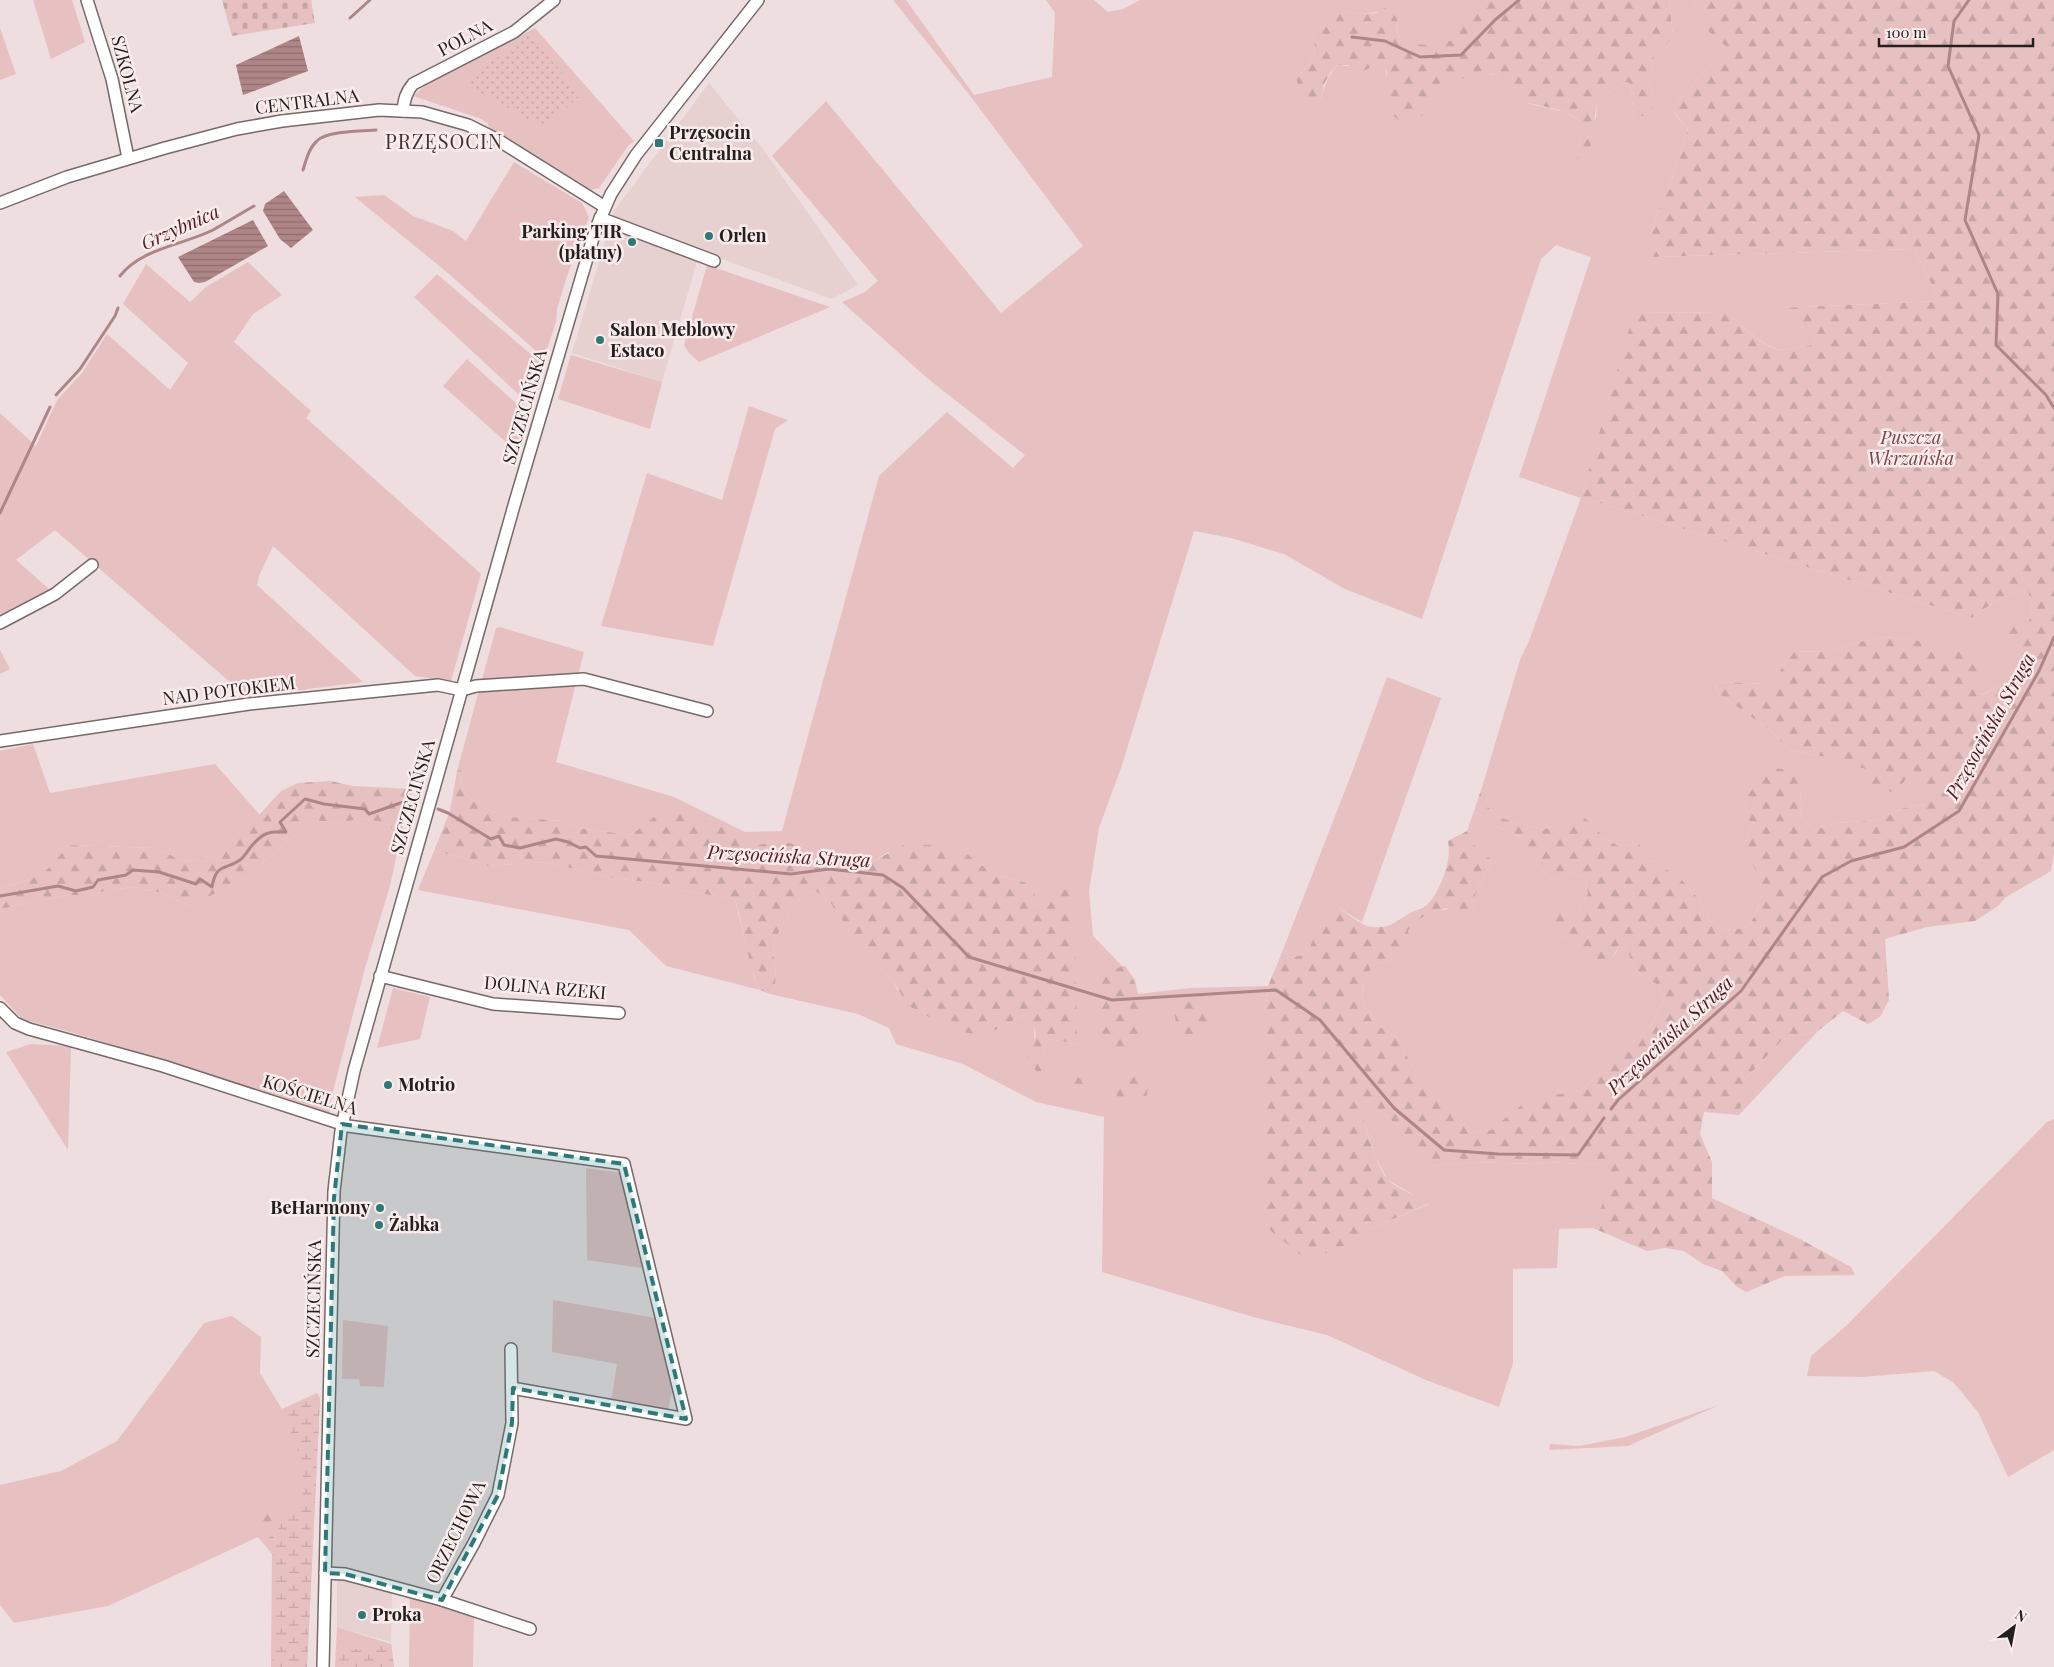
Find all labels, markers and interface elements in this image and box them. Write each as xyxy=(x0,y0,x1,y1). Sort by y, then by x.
street label: POLNA xyxy=(433,13,496,61)
scale bar xyxy=(1879,15,2033,47)
text: 100 m xyxy=(1886,22,1927,42)
street label: SZKOLNA xyxy=(106,32,150,116)
street label: CENTRALNA xyxy=(254,83,361,119)
place label: Przęsocin Centralna xyxy=(669,120,752,165)
district label: PRZĘSOCIN xyxy=(385,127,503,154)
marker: Przęsocin Centralna xyxy=(653,137,665,149)
water label: Grzybnica xyxy=(136,197,223,255)
place label: Parking TIR (płatny) xyxy=(521,219,623,264)
place label: Orlen xyxy=(719,223,767,247)
marker: Orlen xyxy=(703,230,715,242)
marker: Parking TIR (płatny) xyxy=(626,236,638,248)
place label: Salon Meblowy Estaco xyxy=(610,317,736,362)
marker: Salon Meblowy Estaco xyxy=(594,334,606,346)
street label: SZCZECIŃSKA xyxy=(496,346,552,467)
park label: Puszcza Wkrzańska xyxy=(1868,425,1954,470)
water label: Przęsocińska Struga xyxy=(1938,648,2040,804)
street label: NAD POTOKIEM xyxy=(161,670,297,710)
street label: SZCZECIŃSKA xyxy=(384,736,440,857)
water label: Przęsocińska Struga xyxy=(706,838,871,872)
water label: Przęsocińska Struga xyxy=(1600,969,1738,1100)
street label: DOLINA RZEKI xyxy=(483,970,607,1004)
street label: KOŚCIELNA xyxy=(260,1068,361,1120)
place label: Motrio xyxy=(398,1072,455,1096)
marker: Motrio xyxy=(382,1079,394,1091)
place label: BeHarmony xyxy=(270,1195,371,1219)
marker: BeHarmony xyxy=(374,1202,386,1214)
place label: Żabka xyxy=(389,1212,440,1236)
marker: Żabka xyxy=(373,1219,385,1231)
street label: SZCZECIŃSKA xyxy=(300,1239,326,1358)
street label: ORZECHOWA xyxy=(420,1475,491,1587)
place label: Proka xyxy=(372,1602,422,1626)
north arrow xyxy=(1989,1602,2039,1652)
text: N xyxy=(2012,1605,2030,1626)
marker: Proka xyxy=(356,1609,368,1621)

